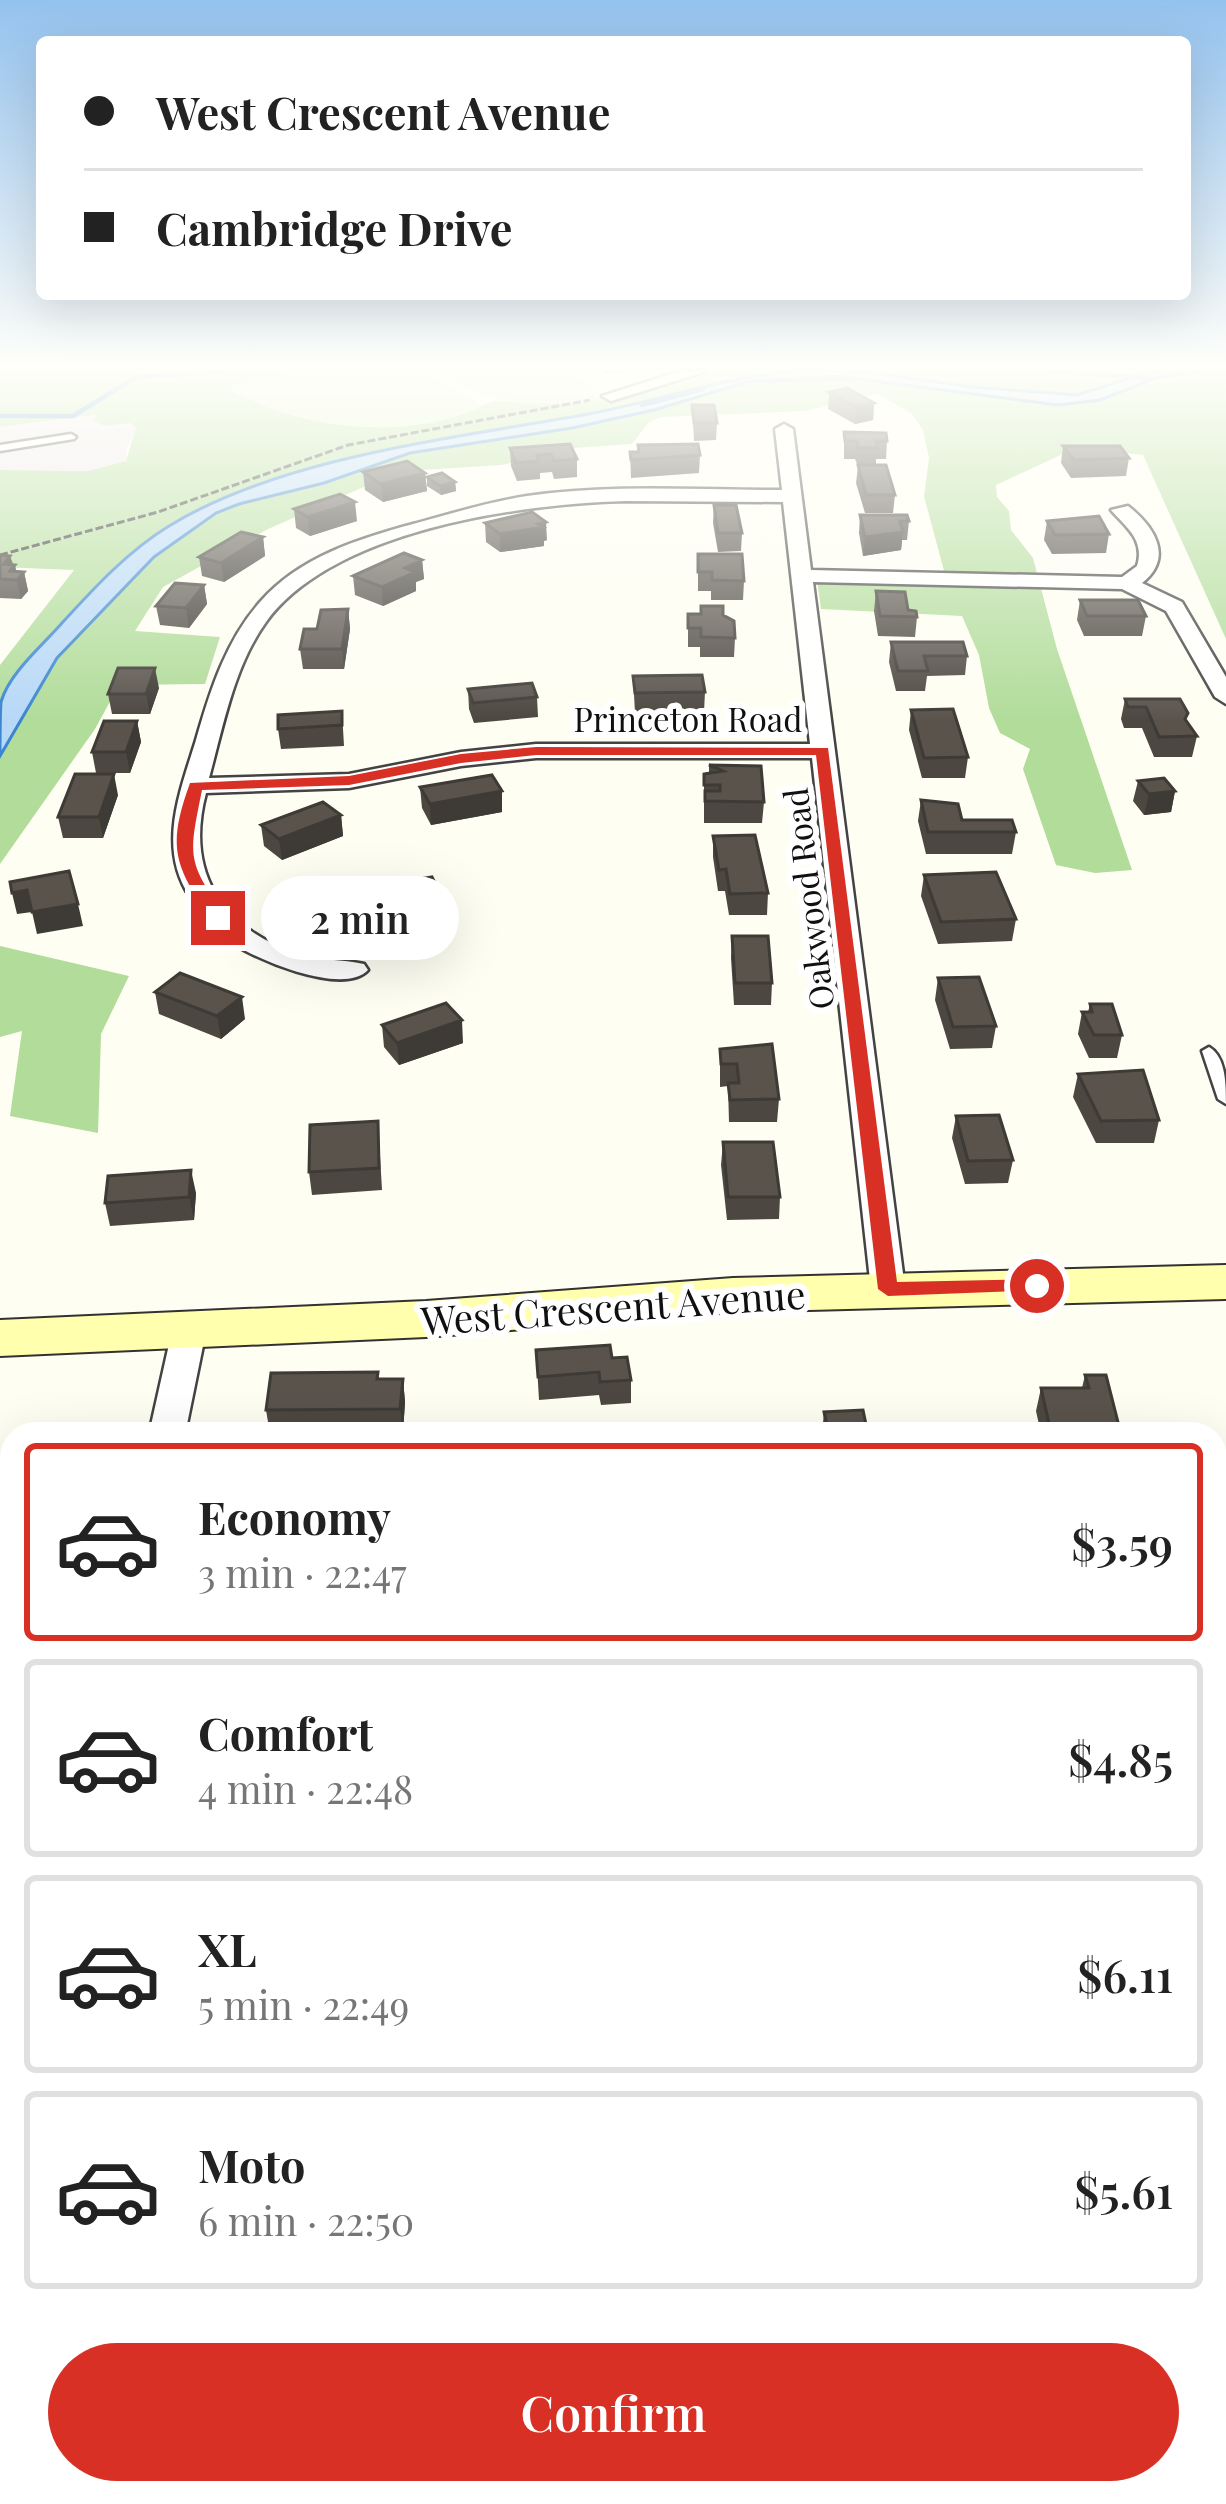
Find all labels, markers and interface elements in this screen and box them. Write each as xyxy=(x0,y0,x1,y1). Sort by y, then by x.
text: West Crescent Avenue xyxy=(156,81,610,141)
text: Cambridge Drive xyxy=(156,197,512,257)
street label: Princeton Road xyxy=(574,696,802,740)
street label: Oakwood Road xyxy=(772,786,842,1012)
callout: 2 min xyxy=(260,876,458,960)
route end xyxy=(191,891,245,945)
text: 2 min xyxy=(310,892,410,944)
route start xyxy=(1010,1259,1064,1313)
street label: West Crescent Avenue xyxy=(418,1267,807,1345)
text: Economy xyxy=(198,1486,391,1546)
icon: car xyxy=(54,1488,162,1596)
text: $3.59 xyxy=(1071,1512,1173,1572)
text: 3 min · 22:47 xyxy=(198,1546,407,1598)
text: Comfort xyxy=(198,1702,373,1762)
icon: car xyxy=(54,1704,162,1812)
text: $4.85 xyxy=(1068,1728,1173,1788)
text: 4 min · 22:48 xyxy=(198,1762,413,1814)
text: XL xyxy=(198,1918,257,1978)
icon: car xyxy=(54,1920,162,2028)
text: $6.11 xyxy=(1077,1944,1173,2004)
text: 5 min · 22:49 xyxy=(198,1978,409,2030)
text: Moto xyxy=(198,2134,305,2194)
icon: car xyxy=(54,2136,162,2244)
text: $5.61 xyxy=(1074,2160,1173,2220)
text: 6 min · 22:50 xyxy=(198,2194,414,2246)
button: Confirm xyxy=(48,2343,1179,2481)

